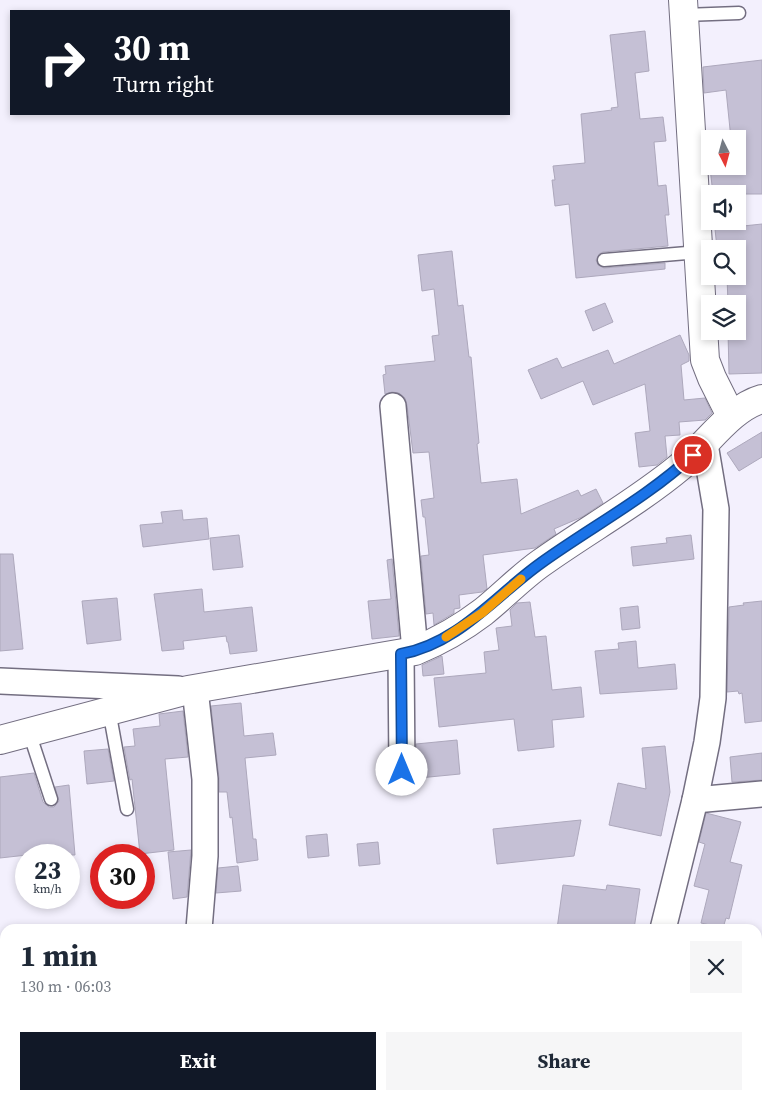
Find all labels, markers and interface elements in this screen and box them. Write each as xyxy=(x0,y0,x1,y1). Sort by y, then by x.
text: 30 m xyxy=(113,24,190,72)
icon: right xyxy=(30,30,95,95)
text: Turn right xyxy=(113,69,214,99)
north arrow xyxy=(701,130,746,175)
map controls xyxy=(701,130,746,340)
button: sound xyxy=(701,185,746,230)
button: search xyxy=(701,240,746,285)
button: layers xyxy=(701,295,746,340)
pin xyxy=(672,434,714,476)
icon: arrive xyxy=(679,441,707,469)
position arrow xyxy=(375,743,427,795)
speed limit sign: 30 xyxy=(90,844,155,909)
text: 23 xyxy=(34,853,61,887)
text: km/h xyxy=(33,881,62,897)
text: 1 min xyxy=(20,935,98,976)
button: close xyxy=(690,941,742,993)
text: 130 m · 06:03 xyxy=(20,975,111,997)
button: Exit xyxy=(20,1032,376,1090)
button: Share xyxy=(386,1032,742,1090)

